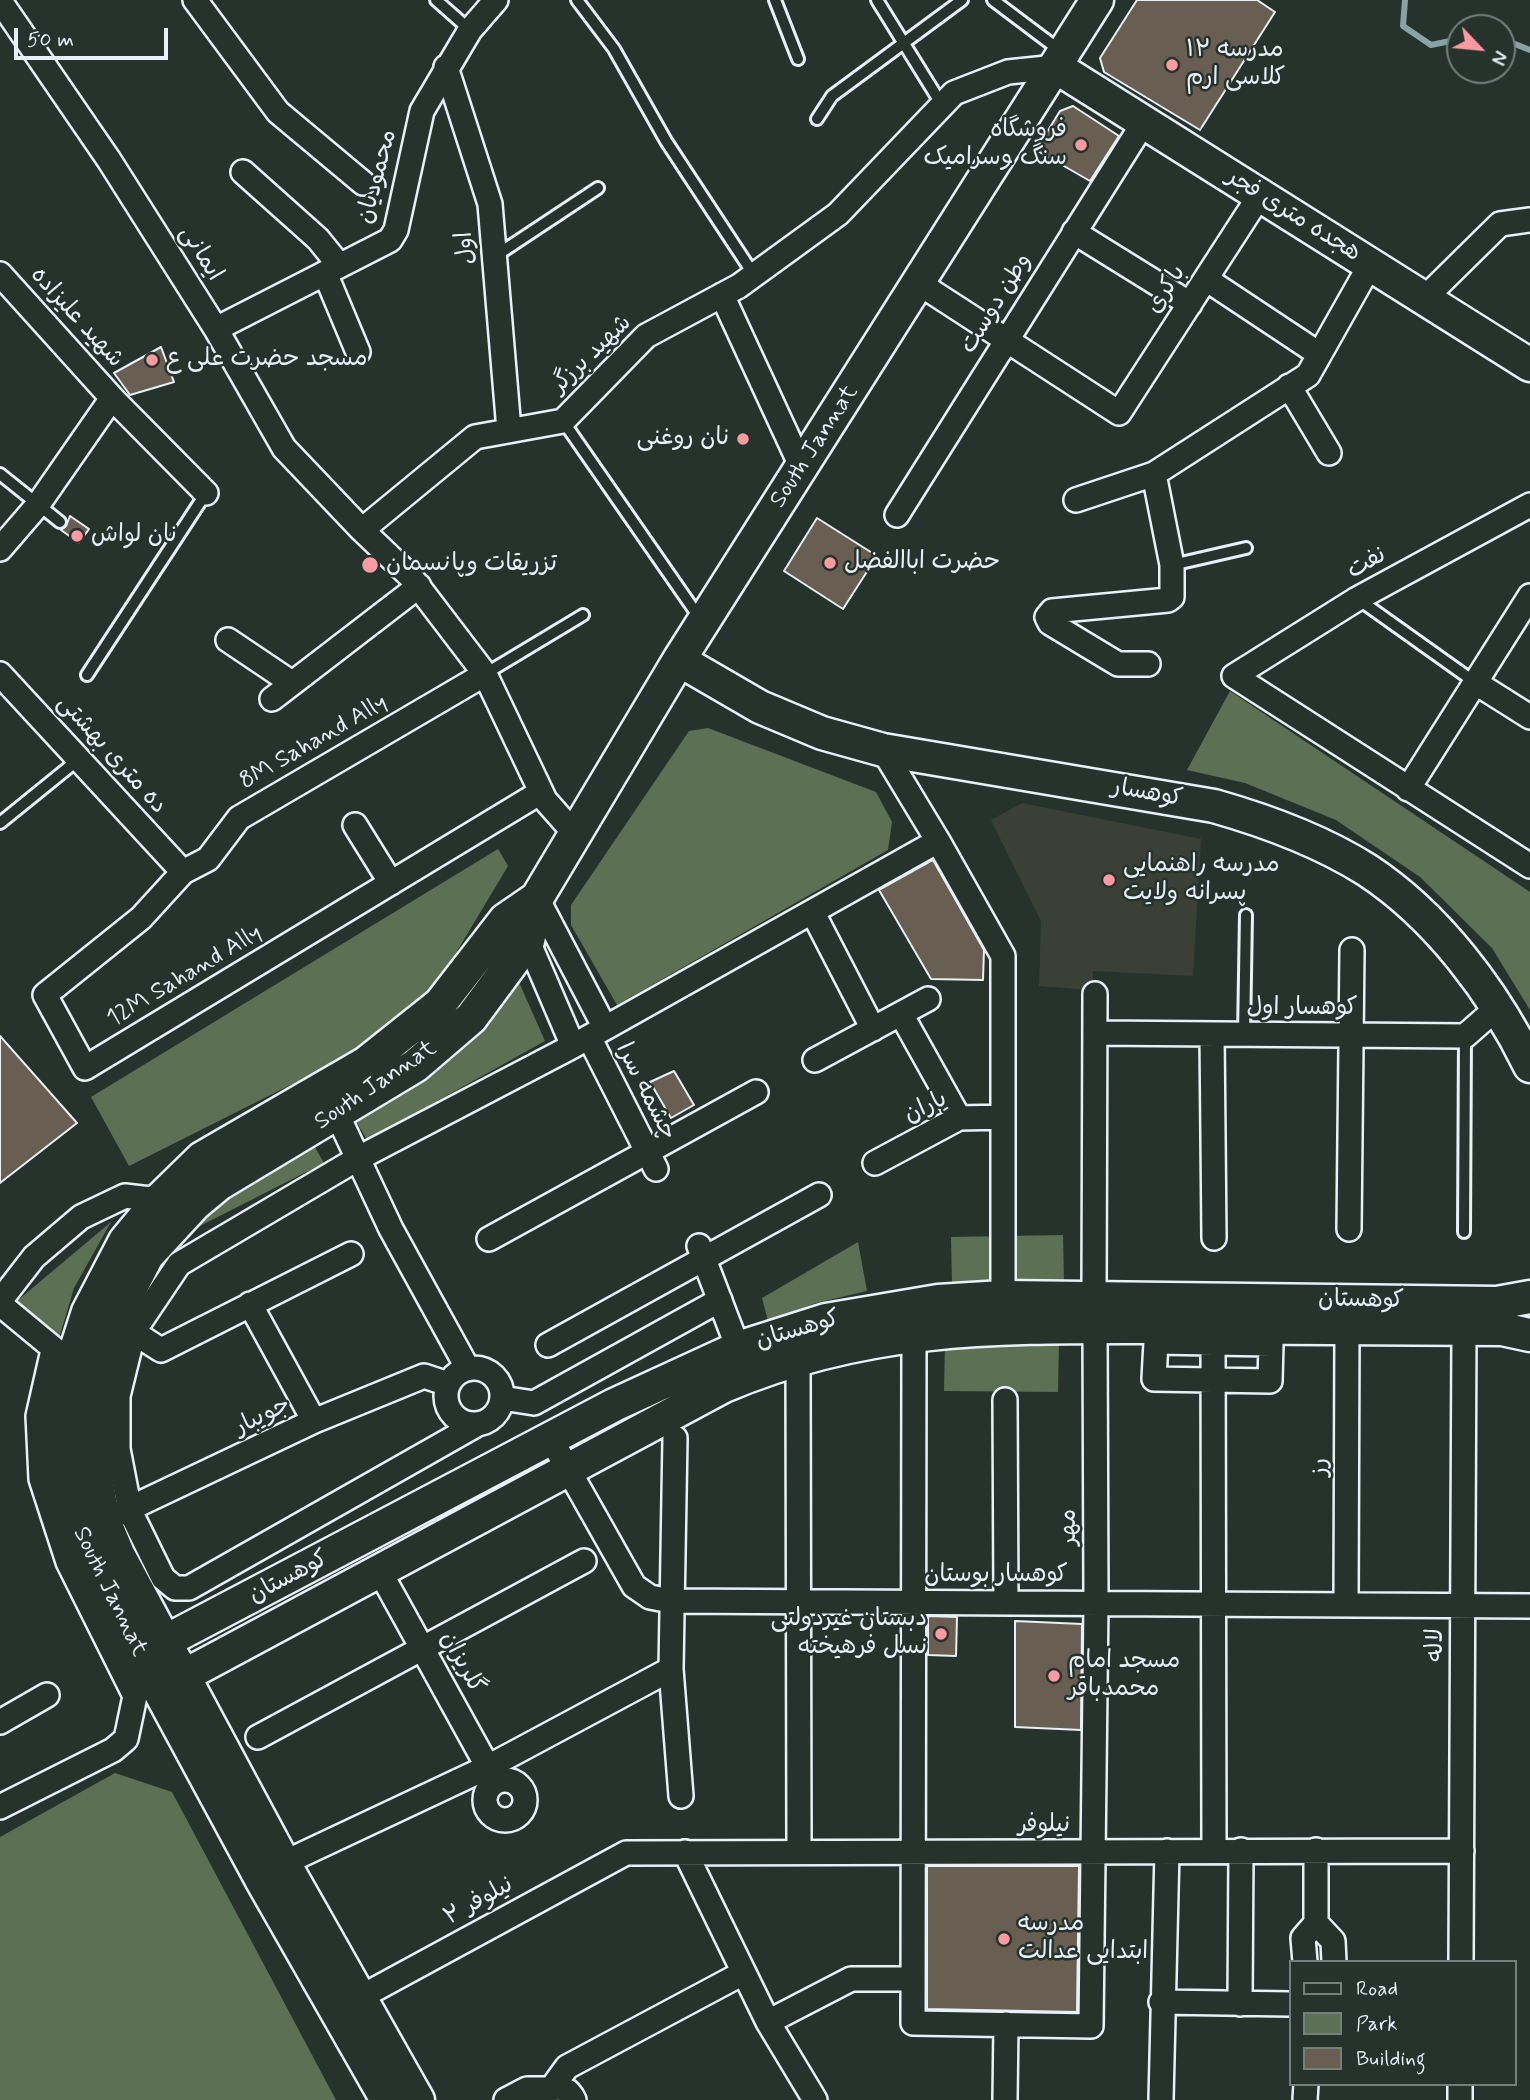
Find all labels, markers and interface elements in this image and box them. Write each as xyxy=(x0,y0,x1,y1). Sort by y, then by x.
scale bar xyxy=(18,14,172,58)
north arrow xyxy=(1446,14,1516,84)
text: 50 m xyxy=(27,26,74,54)
place label: مدرسه ۱۲ کلاسی ارم xyxy=(1186,37,1285,93)
text: N xyxy=(1485,46,1513,69)
marker: مدرسه ۱۲ کلاسی ارم xyxy=(1164,57,1180,73)
place label: فروشگاه سنگ وسرامیک xyxy=(924,117,1067,173)
street label: محمودیان xyxy=(352,127,404,227)
marker: فروشگاه سنگ وسرامیک xyxy=(1073,137,1089,153)
street label: هجده متری فجر xyxy=(1220,163,1366,269)
street label: ایمانی xyxy=(172,221,228,287)
street label: اول xyxy=(451,230,483,266)
street label: وطن دوست xyxy=(955,249,1039,359)
street label: باکری xyxy=(1141,260,1193,320)
street label: شهید علیزاده xyxy=(23,262,129,374)
street label: شهید برزگر xyxy=(546,310,638,400)
place label: مسجد حضرت علی ع xyxy=(166,346,367,374)
marker: مسجد حضرت علی ع xyxy=(144,352,160,368)
street label: South Jannat xyxy=(765,380,865,514)
place label: نان روغنی xyxy=(637,425,729,453)
marker: نان روغنی xyxy=(735,431,751,447)
place label: نان لواش xyxy=(91,522,177,550)
marker: نان لواش xyxy=(69,528,85,544)
street label: نفت xyxy=(1342,542,1392,586)
place label: حضرت اباالفضل xyxy=(844,549,1000,577)
place label: تزریقات وپانسمان xyxy=(386,551,557,579)
marker: تزریقات وپانسمان xyxy=(360,555,380,575)
marker: حضرت اباالفضل xyxy=(822,555,838,571)
street label: ده متری بهشتی xyxy=(50,689,172,821)
street label: 8M Sahand Ally xyxy=(235,689,393,797)
street label: کوهسار xyxy=(1109,774,1185,814)
place label: مدرسه راهنمایی پسرانه ولایت xyxy=(1123,852,1280,908)
marker: مدرسه راهنمایی پسرانه ولایت xyxy=(1101,872,1117,888)
street label: 12M Sahand Ally xyxy=(102,919,268,1035)
street label: کوهسار اول xyxy=(1246,995,1358,1023)
street label: South Jannat xyxy=(310,1035,442,1137)
street label: چشمه‌ سرا xyxy=(608,1039,682,1145)
street label: یاران xyxy=(900,1086,952,1130)
street label: کوهستان xyxy=(1318,1286,1404,1316)
street label: کوهستان xyxy=(753,1305,843,1357)
street label: جویبار xyxy=(230,1391,296,1443)
street label: رز xyxy=(1307,1458,1335,1476)
street label: مهر xyxy=(1056,1509,1084,1545)
street label: South Jannat xyxy=(65,1522,153,1662)
street label: کوهستان xyxy=(244,1545,334,1611)
street label: کوهسار بوستان xyxy=(924,1562,1068,1590)
place label: دبستان غیردولتی نسل فرهیخته xyxy=(770,1606,927,1662)
marker: دبستان غیردولتی نسل فرهیخته xyxy=(933,1626,949,1642)
street label: گلریزان xyxy=(432,1627,490,1699)
street label: لاله xyxy=(1423,1628,1451,1662)
place label: مسجد امام محمدباقر xyxy=(1068,1648,1180,1704)
marker: مسجد امام محمدباقر xyxy=(1046,1668,1062,1684)
street label: نیلوفر xyxy=(1018,1812,1070,1840)
street label: نیلوفر ۲ xyxy=(439,1871,519,1933)
place label: مدرسه ابتدایی عدالت xyxy=(1018,1911,1148,1967)
marker: مدرسه ابتدایی عدالت xyxy=(996,1931,1012,1947)
legend xyxy=(1288,1960,1516,2086)
text: Road xyxy=(1356,1975,1398,2003)
text: Park xyxy=(1356,2010,1398,2038)
text: Building xyxy=(1356,2045,1426,2073)

